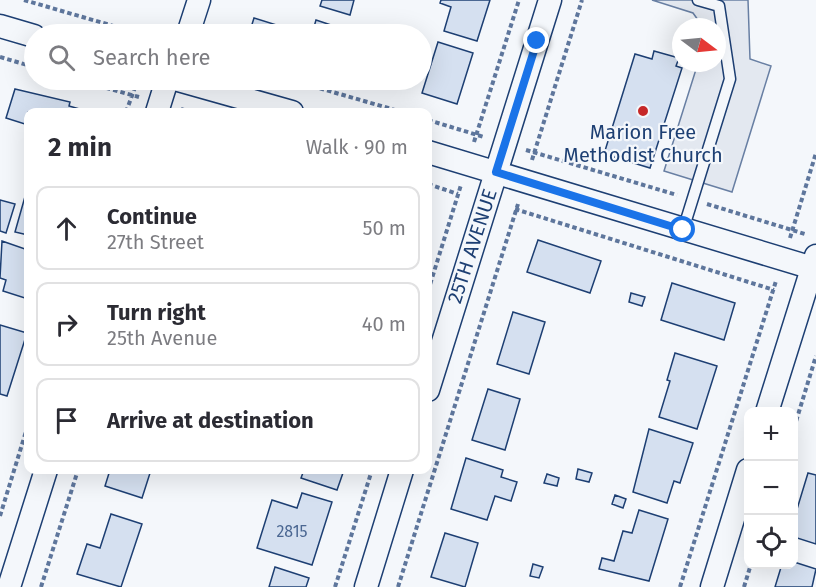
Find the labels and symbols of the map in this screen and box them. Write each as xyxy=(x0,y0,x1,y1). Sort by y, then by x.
north arrow xyxy=(672,18,726,72)
route end xyxy=(523,27,549,53)
marker: Marion Free Methodist Church xyxy=(636,104,650,118)
place label: Marion Free Methodist Church xyxy=(563,120,723,167)
street label: 25TH AVENUE xyxy=(442,186,502,306)
route start xyxy=(669,216,695,242)
house number: 2815 xyxy=(276,522,308,541)

